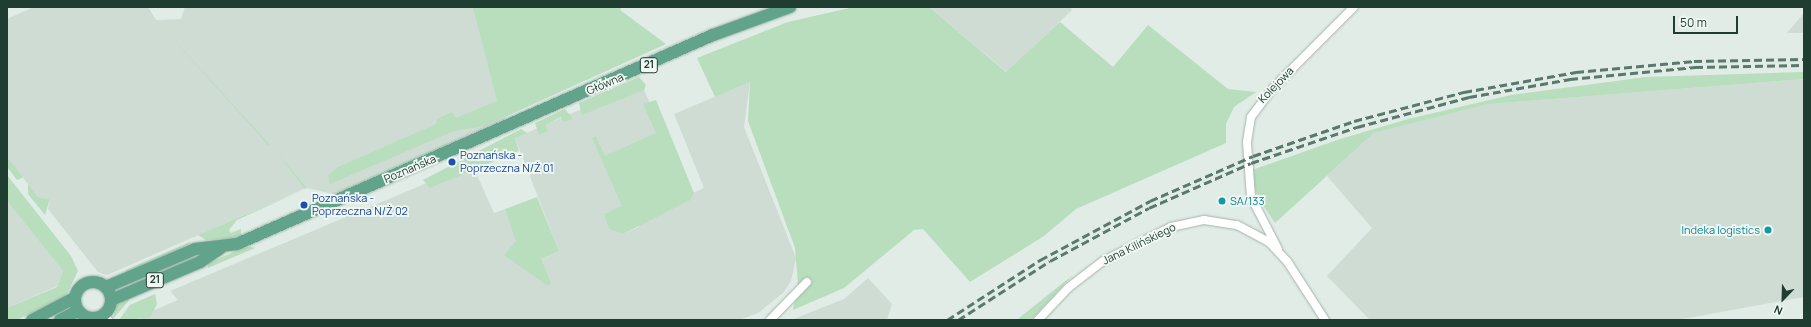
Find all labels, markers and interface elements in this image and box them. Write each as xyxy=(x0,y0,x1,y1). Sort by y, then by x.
scale bar xyxy=(1675,8,1740,34)
text: 50 m xyxy=(1680,14,1707,31)
road number: 21 xyxy=(639,57,659,73)
street label: Kolejowa xyxy=(1256,64,1296,106)
street label: Główna xyxy=(584,70,626,98)
place label: Poznańska - Poprzeczna N/Ż 01 xyxy=(460,149,554,175)
street label: Poznańska xyxy=(382,152,438,186)
marker: Poznańska - Poprzeczna N/Ż 01 xyxy=(447,157,457,167)
place label: Poznańska - Poprzeczna N/Ż 02 xyxy=(312,192,408,218)
place label: SA/133 xyxy=(1230,194,1264,208)
marker: SA/133 xyxy=(1217,196,1227,206)
marker: Poznańska - Poprzeczna N/Ż 02 xyxy=(299,200,309,210)
street label: Jana Kilińskiego xyxy=(1100,221,1178,267)
place label: Indeka logistics xyxy=(1681,223,1760,237)
marker: Indeka logistics xyxy=(1763,225,1773,235)
road number: 21 xyxy=(145,272,165,288)
north arrow xyxy=(1763,279,1803,319)
text: N xyxy=(1772,302,1785,319)

